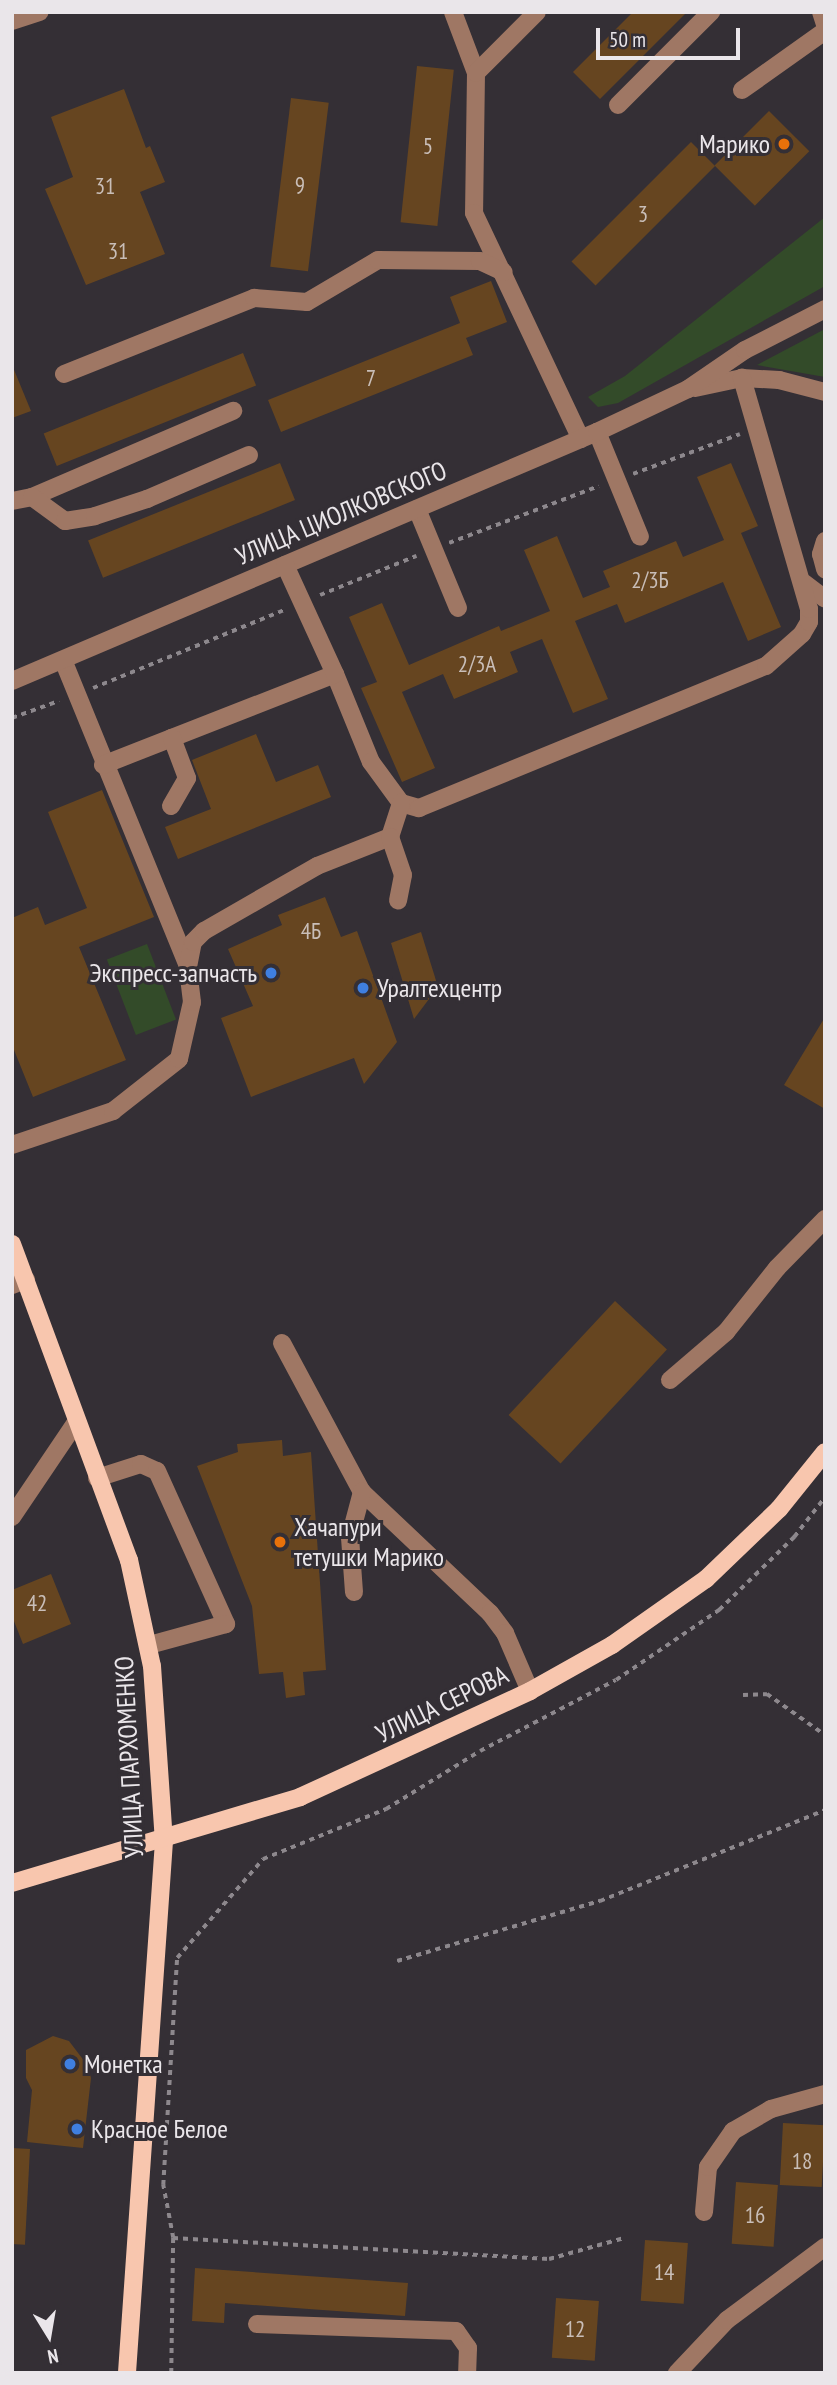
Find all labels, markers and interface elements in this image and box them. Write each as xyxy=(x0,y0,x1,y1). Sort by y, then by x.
scale bar xyxy=(599,14,742,58)
text: 50 m xyxy=(609,26,646,53)
place label: Марико xyxy=(699,128,770,160)
house number: 5 xyxy=(423,132,433,160)
marker: Марико xyxy=(776,136,792,152)
house number: 9 xyxy=(295,171,305,199)
house number: 31 xyxy=(95,172,115,200)
house number: 3 xyxy=(638,200,648,228)
house number: 31 xyxy=(108,237,128,265)
house number: 7 xyxy=(366,364,376,392)
street label: УЛИЦА ЦИОЛКОВСКОГО xyxy=(230,454,452,572)
house number: 2/3Б xyxy=(631,566,669,594)
house number: 2/3А xyxy=(458,650,496,678)
house number: 4Б xyxy=(301,917,321,945)
place label: Экспресс-запчасть xyxy=(90,957,257,989)
marker: Экспресс-запчасть xyxy=(263,965,279,981)
place label: Уралтехцентр xyxy=(377,972,502,1004)
marker: Уралтехцентр xyxy=(355,980,371,996)
place label: Хачапури тетушки Марико xyxy=(294,1511,444,1572)
marker: Хачапури тетушки Марико xyxy=(272,1534,288,1550)
house number: 42 xyxy=(27,1589,47,1617)
street label: УЛИЦА ПАРХОМЕНКО xyxy=(108,1655,150,1859)
street label: УЛИЦА СЕРОВА xyxy=(370,1658,514,1750)
place label: Монетка xyxy=(84,2048,163,2080)
marker: Монетка xyxy=(62,2056,78,2072)
place label: Красное Белое xyxy=(91,2113,228,2145)
marker: Красное Белое xyxy=(69,2121,85,2137)
house number: 18 xyxy=(792,2147,812,2175)
house number: 16 xyxy=(745,2201,765,2229)
house number: 14 xyxy=(654,2258,674,2286)
north arrow xyxy=(14,2301,84,2371)
house number: 12 xyxy=(565,2315,585,2343)
text: N xyxy=(46,2344,60,2369)

